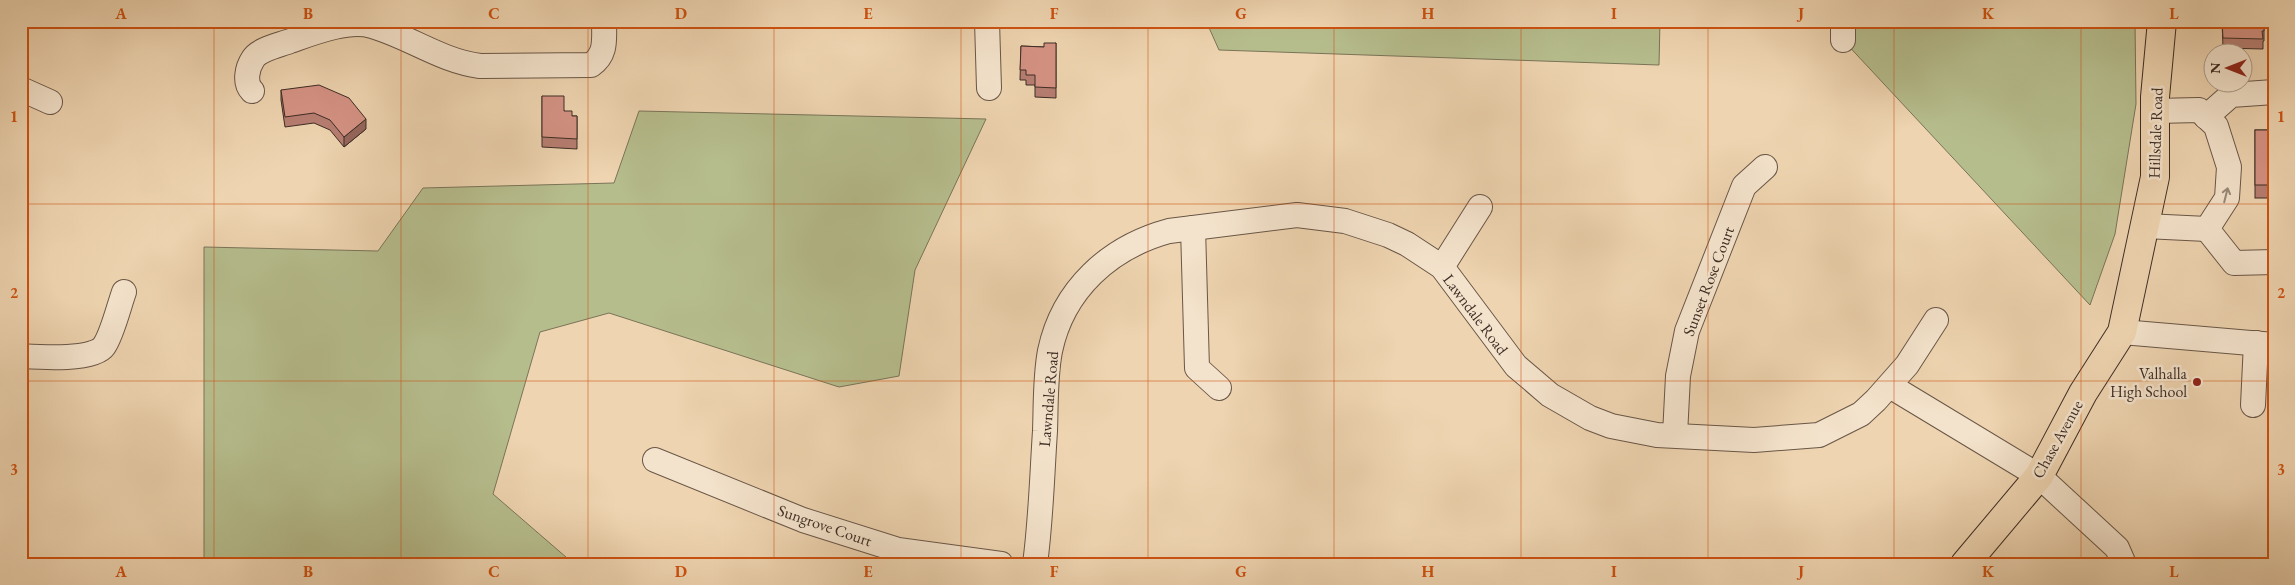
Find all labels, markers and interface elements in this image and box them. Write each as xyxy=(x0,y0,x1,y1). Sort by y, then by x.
text: A xyxy=(114,3,127,24)
text: B xyxy=(303,3,313,24)
text: C xyxy=(488,3,500,24)
text: D xyxy=(675,3,687,24)
text: E xyxy=(863,3,873,24)
text: F xyxy=(1050,3,1059,24)
text: G xyxy=(1235,3,1247,24)
text: H xyxy=(1422,3,1435,24)
text: I xyxy=(1611,3,1617,24)
text: J xyxy=(1796,3,1804,24)
text: K xyxy=(1982,3,1995,24)
text: L xyxy=(2169,3,2179,24)
north arrow xyxy=(2202,42,2252,92)
text: N xyxy=(2206,62,2224,74)
street label: Hillsdale Road xyxy=(2143,86,2168,179)
text: 1 xyxy=(10,106,18,127)
text: 1 xyxy=(2277,106,2285,127)
one-way arrow xyxy=(2222,187,2231,203)
street label: Sunset Rose Court xyxy=(1678,223,1739,339)
street label: Lawndale Road xyxy=(1438,270,1513,360)
text: 2 xyxy=(10,282,19,303)
text: 2 xyxy=(2277,282,2286,303)
street label: Lawndale Road xyxy=(1034,349,1063,448)
place label: Valhalla High School xyxy=(2110,363,2188,402)
marker: Valhalla High School xyxy=(2191,376,2203,388)
street label: Chase Avenue xyxy=(2027,396,2088,482)
text: 3 xyxy=(10,459,18,480)
text: 3 xyxy=(2277,459,2285,480)
street label: Sungrove Court xyxy=(775,500,875,551)
text: A xyxy=(114,561,127,582)
text: B xyxy=(303,561,313,582)
text: C xyxy=(488,561,500,582)
text: D xyxy=(675,561,687,582)
text: E xyxy=(863,561,873,582)
text: F xyxy=(1050,561,1059,582)
text: G xyxy=(1235,561,1247,582)
text: H xyxy=(1422,561,1435,582)
text: I xyxy=(1611,561,1617,582)
text: J xyxy=(1796,561,1804,582)
text: K xyxy=(1982,561,1995,582)
text: L xyxy=(2169,561,2179,582)

